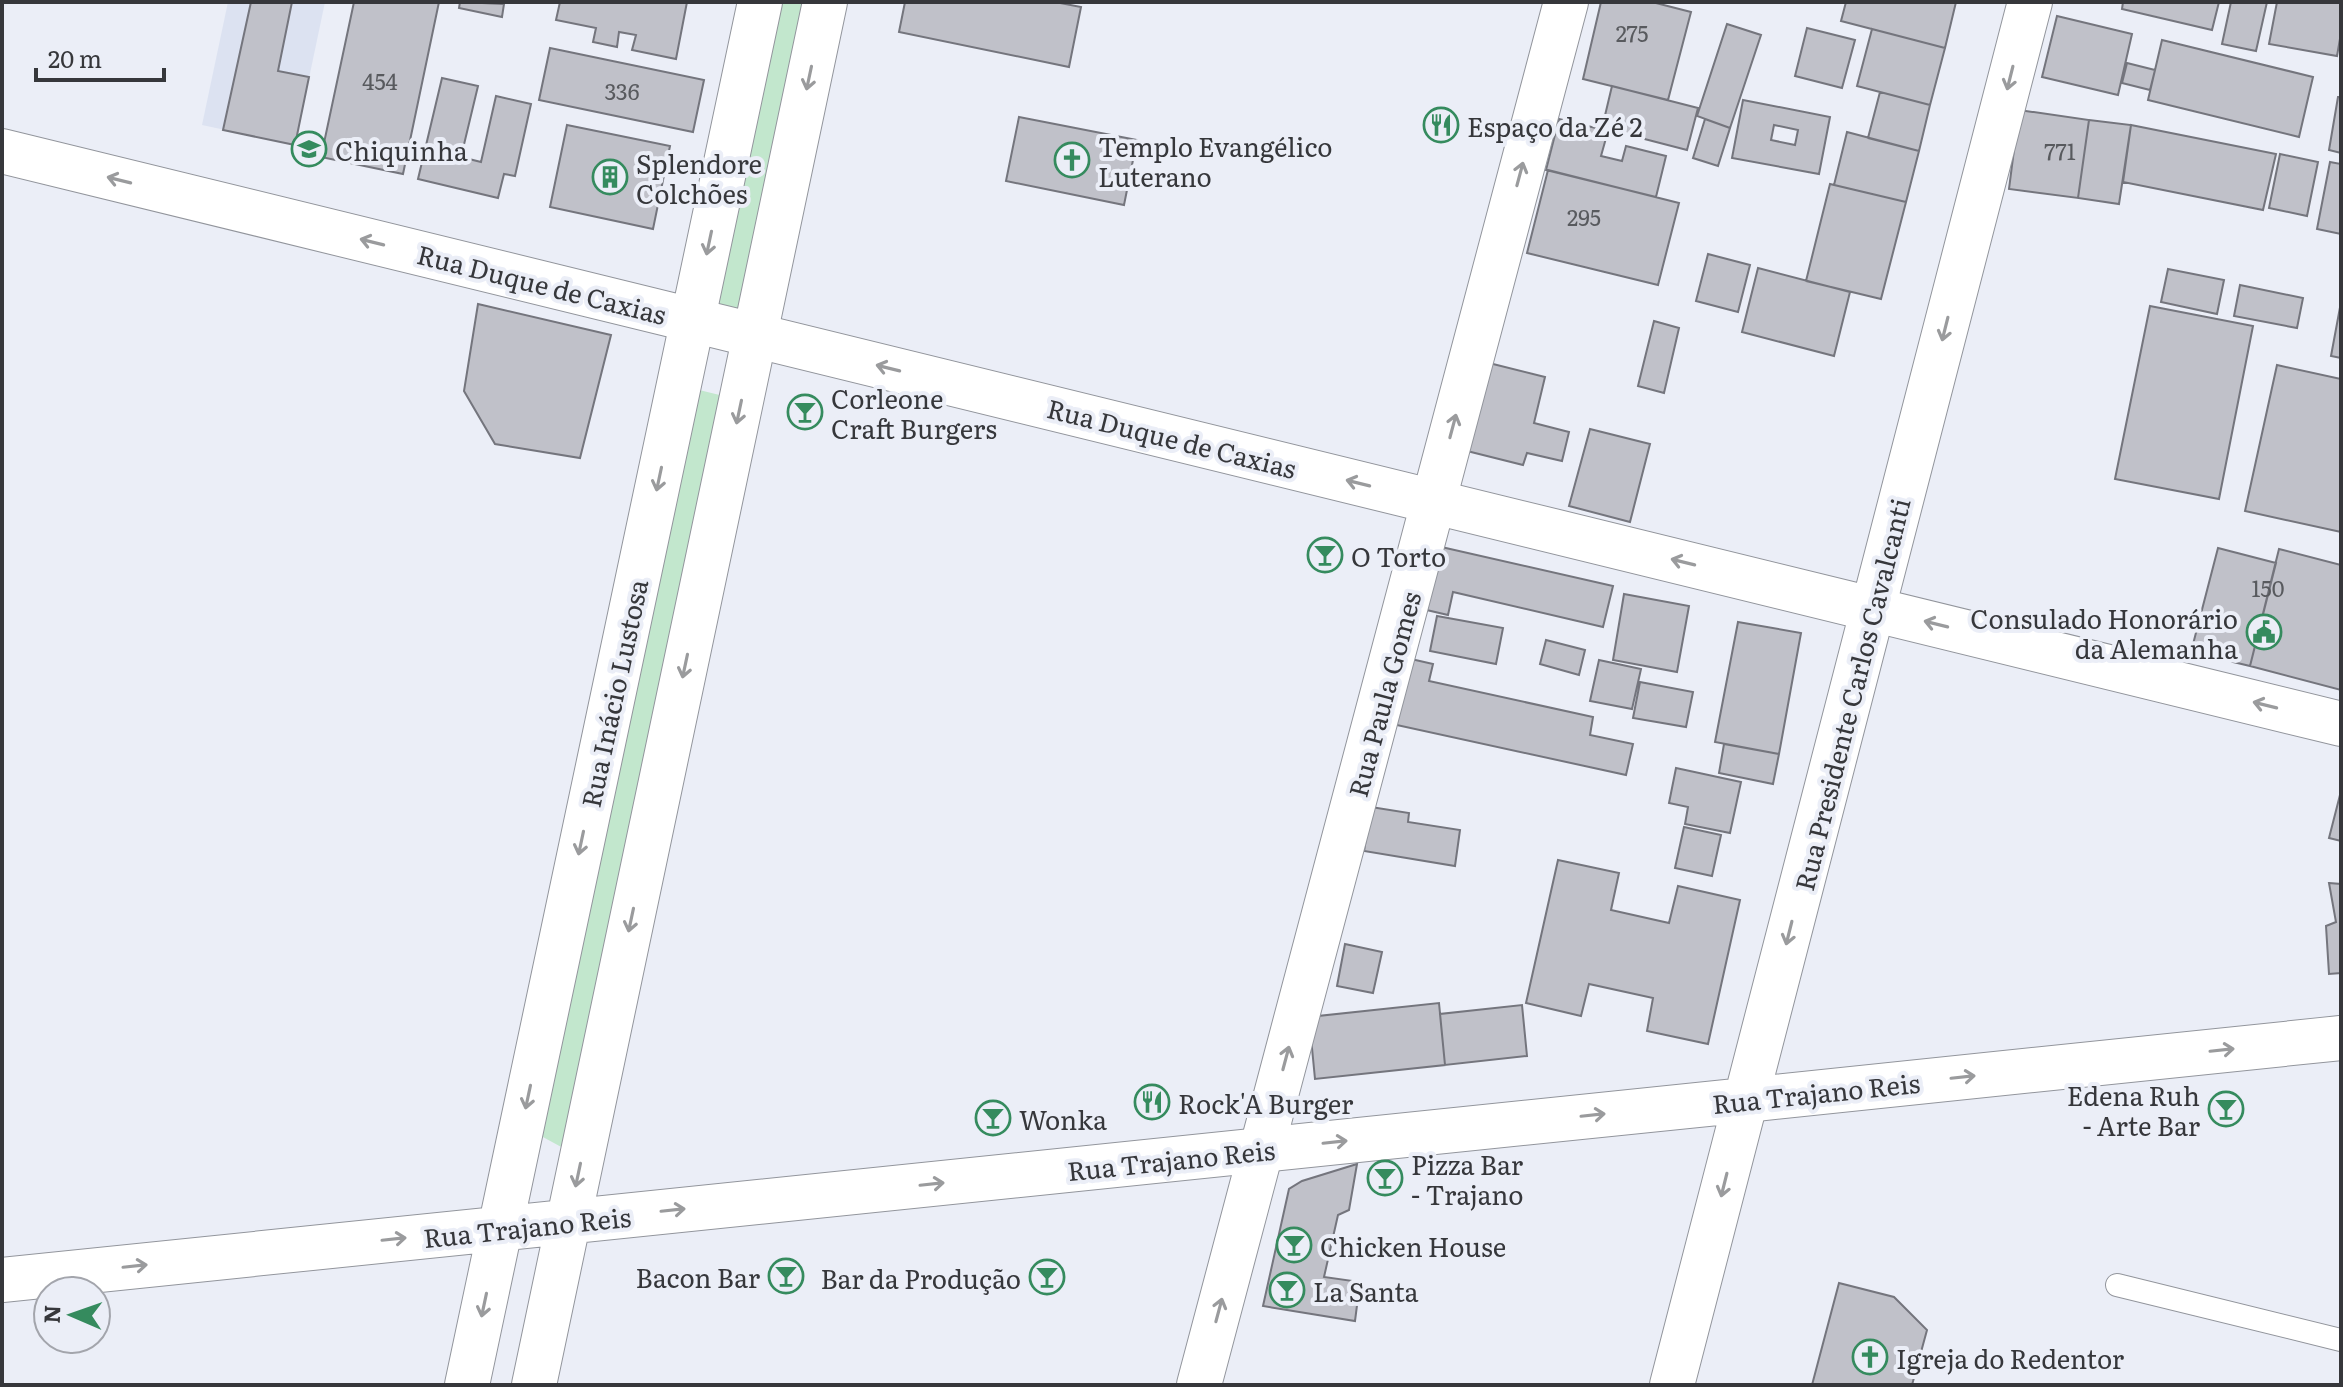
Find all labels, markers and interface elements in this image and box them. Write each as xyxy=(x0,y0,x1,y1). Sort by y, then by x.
house number: 275 xyxy=(1616,16,1648,49)
scale bar xyxy=(36,32,164,82)
text: 20 m xyxy=(48,40,102,75)
house number: 454 xyxy=(362,64,398,97)
one-way arrow xyxy=(2002,64,2017,90)
one-way arrow xyxy=(800,65,815,91)
house number: 336 xyxy=(604,74,640,107)
restaurant icon: Espaço da Zé 2 xyxy=(1422,106,1460,144)
place label: Espaço da Zé 2 xyxy=(1467,106,1643,145)
place label: Templo Evangélico Luterano xyxy=(1098,126,1333,195)
school or university icon: Chiquinha xyxy=(290,130,328,168)
place label: Chiquinha xyxy=(335,130,468,169)
house number: 771 xyxy=(2044,134,2076,167)
church icon: Templo Evangélico Luterano xyxy=(1053,141,1091,179)
place label: Splendore Colchões xyxy=(636,143,762,212)
building icon: Splendore Colchões xyxy=(591,158,629,196)
one-way arrow xyxy=(1513,162,1528,188)
one-way arrow xyxy=(107,171,133,186)
house number: 295 xyxy=(1567,200,1601,233)
one-way arrow xyxy=(701,229,716,255)
one-way arrow xyxy=(359,233,385,248)
street label: Rua Duque de Caxias xyxy=(413,233,671,333)
one-way arrow xyxy=(1937,316,1952,342)
one-way arrow xyxy=(875,359,901,374)
place label: Corleone Craft Burgers xyxy=(831,378,997,447)
street label: Rua Duque de Caxias xyxy=(1043,387,1301,487)
bar icon: Corleone Craft Burgers xyxy=(786,393,824,431)
one-way arrow xyxy=(731,398,746,424)
one-way arrow xyxy=(1447,413,1462,439)
one-way arrow xyxy=(651,465,666,491)
one-way arrow xyxy=(1345,474,1371,489)
street label: Rua Presidente Carlos Cavalcanti xyxy=(1783,493,1919,894)
bar icon: O Torto xyxy=(1306,536,1344,574)
place label: O Torto xyxy=(1351,536,1446,575)
one-way arrow xyxy=(1671,554,1696,569)
house number: 150 xyxy=(2252,571,2284,604)
street label: Rua Inácio Lustosa xyxy=(570,575,656,811)
street label: Rua Paula Gomes xyxy=(1337,587,1429,801)
place label: Consulado Honorário da Alemanha xyxy=(1970,598,2238,667)
public building icon: Consulado Honorário da Alemanha xyxy=(2245,613,2283,651)
one-way arrow xyxy=(1923,616,1949,631)
one-way arrow xyxy=(677,653,692,678)
one-way arrow xyxy=(2253,697,2279,712)
one-way arrow xyxy=(573,829,588,855)
one-way arrow xyxy=(623,907,638,933)
one-way arrow xyxy=(1781,920,1796,946)
one-way arrow xyxy=(2208,1043,2234,1058)
one-way arrow xyxy=(1279,1046,1294,1072)
street label: Rua Trajano Reis xyxy=(1710,1062,1922,1122)
one-way arrow xyxy=(1949,1070,1976,1085)
place label: Edena Ruh - Arte Bar xyxy=(2067,1075,2201,1144)
restaurant icon: Rock'A Burger xyxy=(1133,1083,1171,1121)
place label: Rock'A Burger xyxy=(1178,1083,1354,1122)
one-way arrow xyxy=(520,1084,535,1109)
bar icon: Edena Ruh - Arte Bar xyxy=(2207,1090,2245,1128)
bar icon: Wonka xyxy=(974,1099,1012,1137)
place label: Wonka xyxy=(1019,1099,1107,1138)
one-way arrow xyxy=(1579,1108,1606,1123)
street label: Rua Trajano Reis xyxy=(1065,1129,1277,1189)
one-way arrow xyxy=(1321,1134,1348,1149)
place label: Pizza Bar - Trajano xyxy=(1411,1144,1524,1213)
bar icon: Pizza Bar - Trajano xyxy=(1366,1159,1404,1197)
one-way arrow xyxy=(570,1161,585,1187)
one-way arrow xyxy=(1715,1172,1730,1198)
one-way arrow xyxy=(918,1176,945,1191)
street label: Rua Trajano Reis xyxy=(421,1196,633,1256)
one-way arrow xyxy=(660,1203,686,1218)
bar icon: Chicken House xyxy=(1275,1226,1313,1264)
place label: Chicken House xyxy=(1320,1226,1506,1265)
one-way arrow xyxy=(380,1232,407,1247)
place label: Bacon Bar xyxy=(636,1257,761,1296)
bar icon: Bacon Bar xyxy=(767,1257,805,1295)
place label: Bar da Produção xyxy=(820,1258,1021,1297)
bar icon: Bar da Produção xyxy=(1028,1258,1066,1296)
one-way arrow xyxy=(121,1259,148,1274)
bar icon: La Santa xyxy=(1268,1271,1306,1309)
place label: La Santa xyxy=(1313,1271,1419,1310)
north arrow xyxy=(32,1275,112,1355)
one-way arrow xyxy=(476,1291,491,1317)
one-way arrow xyxy=(1213,1297,1228,1323)
text: N xyxy=(34,1304,67,1324)
church icon: Igreja do Redentor xyxy=(1851,1338,1889,1376)
place label: Igreja do Redentor xyxy=(1896,1338,2125,1377)

